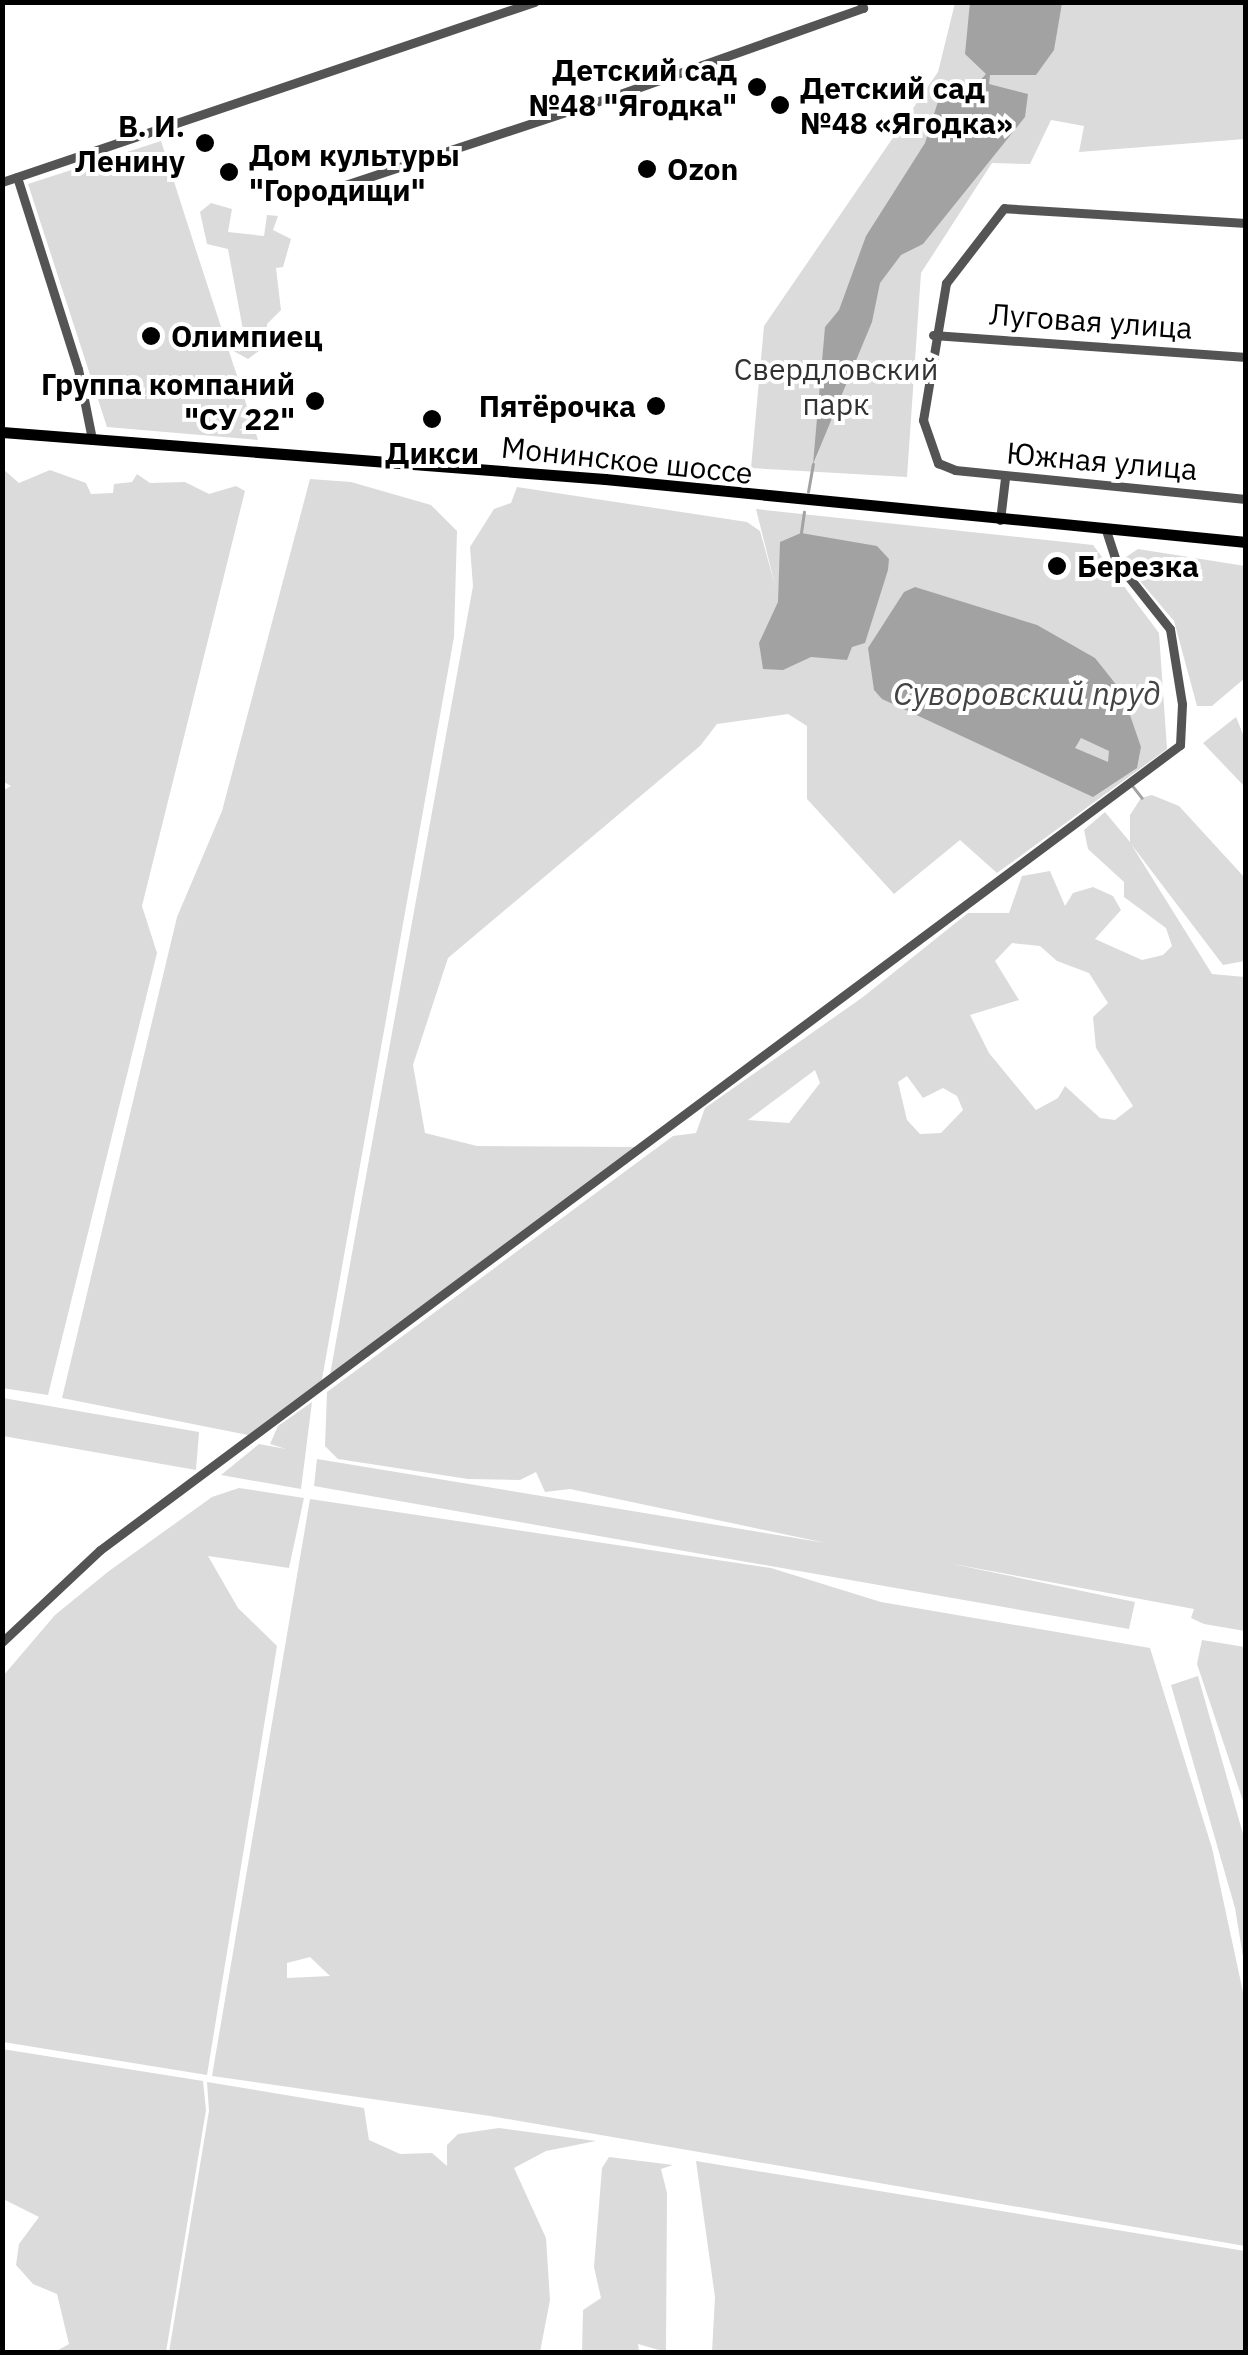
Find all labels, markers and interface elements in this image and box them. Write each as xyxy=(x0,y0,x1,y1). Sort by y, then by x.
place label: Детский сад №48 "Ягодка" xyxy=(529,52,737,122)
place label: Детский сад №48 «Ягодка» xyxy=(800,70,1013,140)
marker: Детский сад №48 "Ягодка" xyxy=(746,76,768,98)
marker: Детский сад №48 «Ягодка» xyxy=(769,94,791,116)
place label: В. И. Ленину xyxy=(75,108,185,178)
marker: В. И. Ленину xyxy=(194,132,216,154)
place label: Дом культуры "Городищи" xyxy=(249,137,460,208)
place label: Ozon xyxy=(667,151,738,187)
marker: Ozon xyxy=(636,158,658,180)
marker: Дом культуры "Городищи" xyxy=(218,161,240,183)
street label: Луговая улица xyxy=(988,296,1194,346)
place label: Олимпиец xyxy=(171,318,322,354)
marker: Олимпиец xyxy=(140,325,162,347)
park label: Свердловский парк xyxy=(734,351,938,422)
place label: Группа компаний "СУ 22" xyxy=(41,366,295,436)
place label: Пятёрочка xyxy=(479,388,636,424)
marker: Группа компаний "СУ 22" xyxy=(304,390,326,412)
marker: Пятёрочка xyxy=(645,395,667,417)
marker: Дикси xyxy=(421,408,443,430)
street label: Монинское шоссе xyxy=(500,429,754,491)
place label: Дикси xyxy=(385,435,479,471)
street label: Южная улица xyxy=(1005,435,1199,487)
place label: Березка xyxy=(1077,548,1199,584)
marker: Березка xyxy=(1046,555,1068,577)
water label: Суворовский пруд xyxy=(893,674,1161,712)

